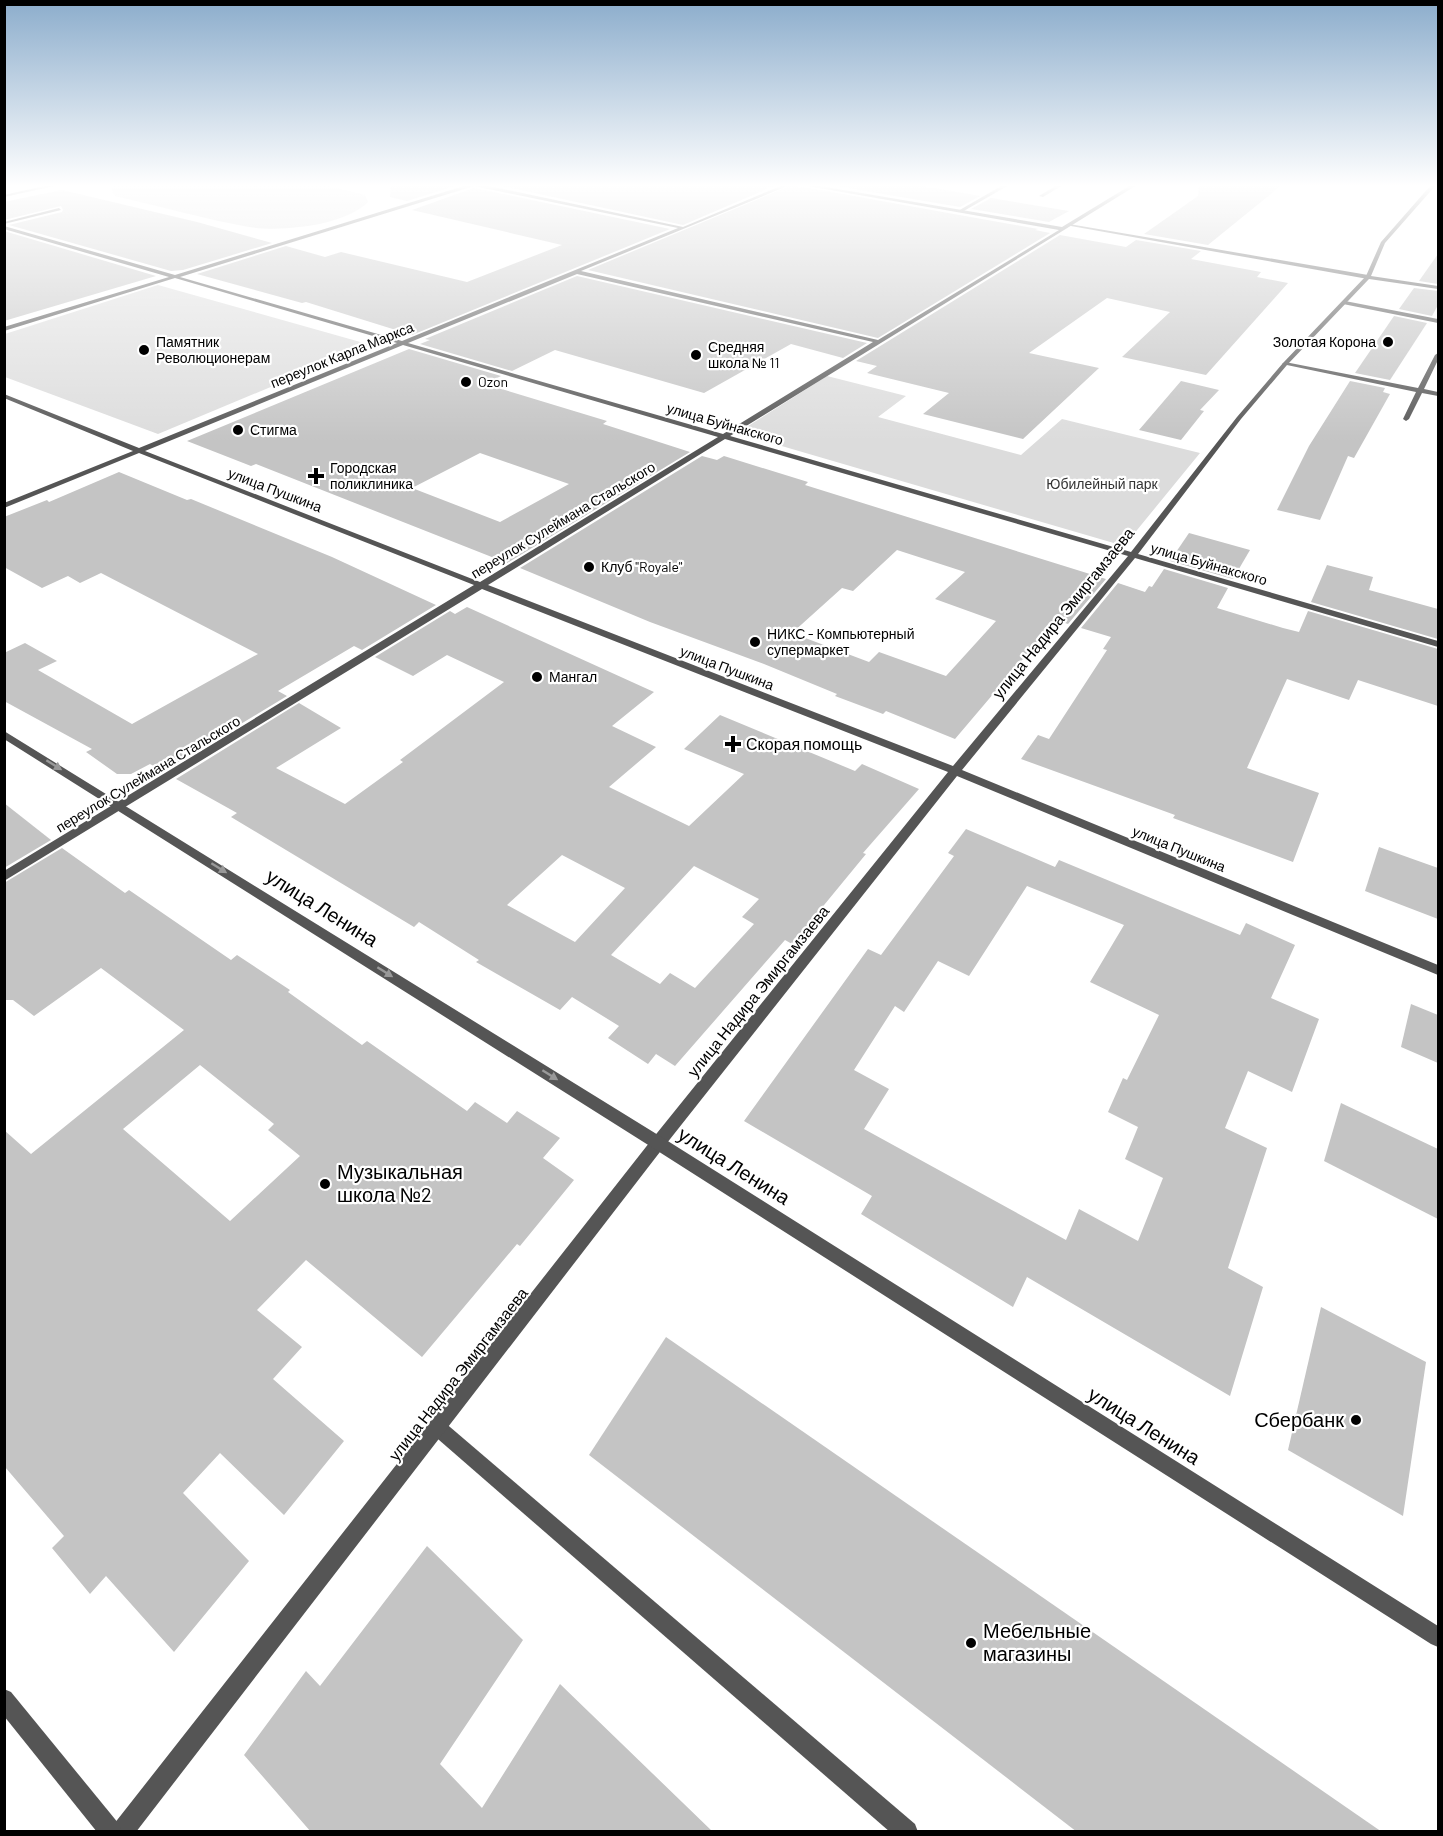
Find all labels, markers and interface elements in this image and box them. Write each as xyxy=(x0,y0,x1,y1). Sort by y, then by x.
street label: переулок Карла Маркса xyxy=(268,318,416,391)
place label: Памятник Революционерам xyxy=(156,333,270,366)
place label: Золотая Корона xyxy=(1273,333,1376,350)
marker: Золотая Корона xyxy=(1381,335,1395,349)
place label: Средняя школа № 11 xyxy=(708,338,779,371)
marker: Памятник Революционерам xyxy=(137,343,151,357)
marker: Средняя школа № 11 xyxy=(689,348,703,362)
place label: Ozon xyxy=(478,373,508,390)
marker: Ozon xyxy=(459,375,473,389)
street label: улица Буйнакского xyxy=(665,399,786,448)
place label: Стигма xyxy=(250,421,297,438)
marker: Стигма xyxy=(231,423,245,437)
street label: переулок Сулеймана Стальского xyxy=(467,458,658,581)
place label: Городская поликлиника xyxy=(330,459,413,492)
street label: улица Пушкина xyxy=(226,464,325,515)
marker: Городская поликлиника xyxy=(307,467,325,485)
park label: Юбилейный парк xyxy=(1046,475,1159,492)
street label: улица Надира Эмиргамзаева xyxy=(988,523,1138,702)
street label: улица Буйнакского xyxy=(1149,539,1270,588)
place label: Клуб "Royale" xyxy=(601,558,683,575)
marker: Клуб "Royale" xyxy=(582,560,596,574)
place label: НИКС - Компьютерный супермаркет xyxy=(767,625,914,658)
marker: НИКС - Компьютерный супермаркет xyxy=(748,635,762,649)
street label: улица Пушкина xyxy=(678,642,777,693)
place label: Мангал xyxy=(549,668,597,685)
marker: Мангал xyxy=(530,670,544,684)
street label: переулок Сулеймана Стальского xyxy=(52,712,243,835)
place label: Скорая помощь xyxy=(746,734,862,753)
marker: Скорая помощь xyxy=(724,735,742,753)
one-way arrow xyxy=(46,759,62,770)
street label: улица Пушкина xyxy=(1130,822,1228,875)
one-way arrow xyxy=(211,863,228,874)
street label: улица Ленина xyxy=(262,863,384,952)
street label: улица Надира Эмиргамзаева xyxy=(683,901,833,1080)
one-way arrow xyxy=(377,966,393,977)
one-way arrow xyxy=(542,1070,558,1081)
street label: улица Ленина xyxy=(674,1121,796,1210)
place label: Музыкальная школа №2 xyxy=(337,1159,463,1206)
marker: Музыкальная школа №2 xyxy=(318,1177,332,1191)
street label: улица Надира Эмиргамзаева xyxy=(384,1283,531,1464)
street label: улица Ленина xyxy=(1084,1381,1206,1470)
place label: Сбербанк xyxy=(1254,1407,1344,1431)
marker: Сбербанк xyxy=(1349,1413,1363,1427)
place label: Мебельные магазины xyxy=(983,1618,1091,1665)
marker: Мебельные магазины xyxy=(964,1636,978,1650)

